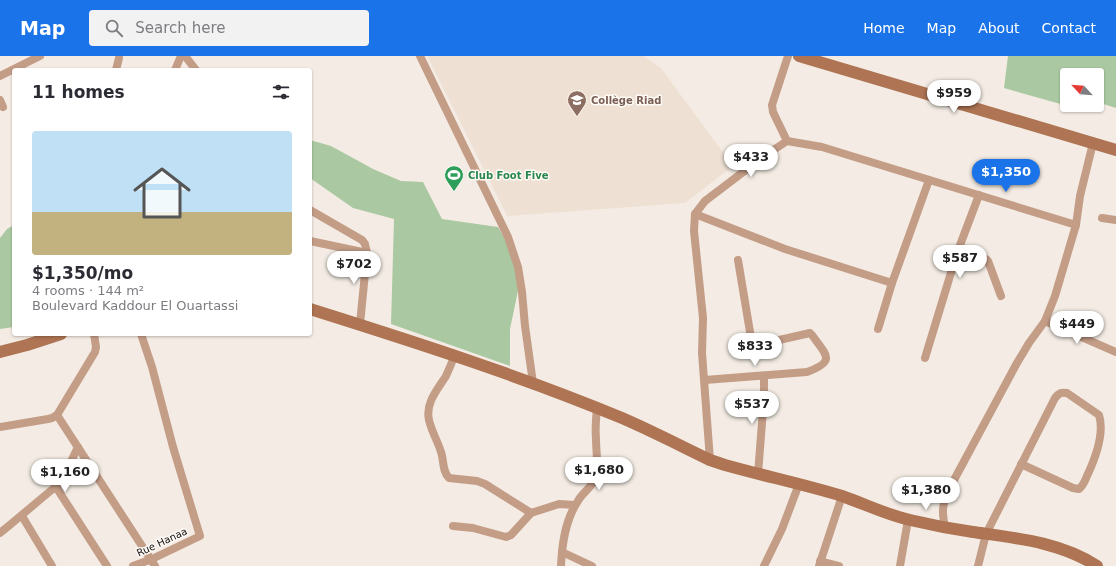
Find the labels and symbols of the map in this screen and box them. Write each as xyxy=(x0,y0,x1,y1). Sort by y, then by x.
north arrow xyxy=(1060,68,1104,112)
pin: $959 xyxy=(930,80,978,114)
school or university icon: Collège Riad xyxy=(566,89,588,117)
place label: Collège Riad xyxy=(591,95,661,106)
pin: $433 xyxy=(727,144,775,178)
pin: $1,350 xyxy=(973,159,1039,193)
sports icon: Club Foot Five xyxy=(443,164,465,192)
place label: Club Foot Five xyxy=(468,170,549,181)
pin: $587 xyxy=(936,245,984,279)
pin: $702 xyxy=(330,251,378,285)
pin: $449 xyxy=(1053,311,1101,345)
pin: $833 xyxy=(731,333,779,367)
pin: $537 xyxy=(728,391,776,425)
pin: $1,680 xyxy=(566,457,632,491)
pin: $1,160 xyxy=(32,459,98,493)
pin: $1,380 xyxy=(893,477,959,511)
street label: Rue Hanaa xyxy=(135,526,189,558)

